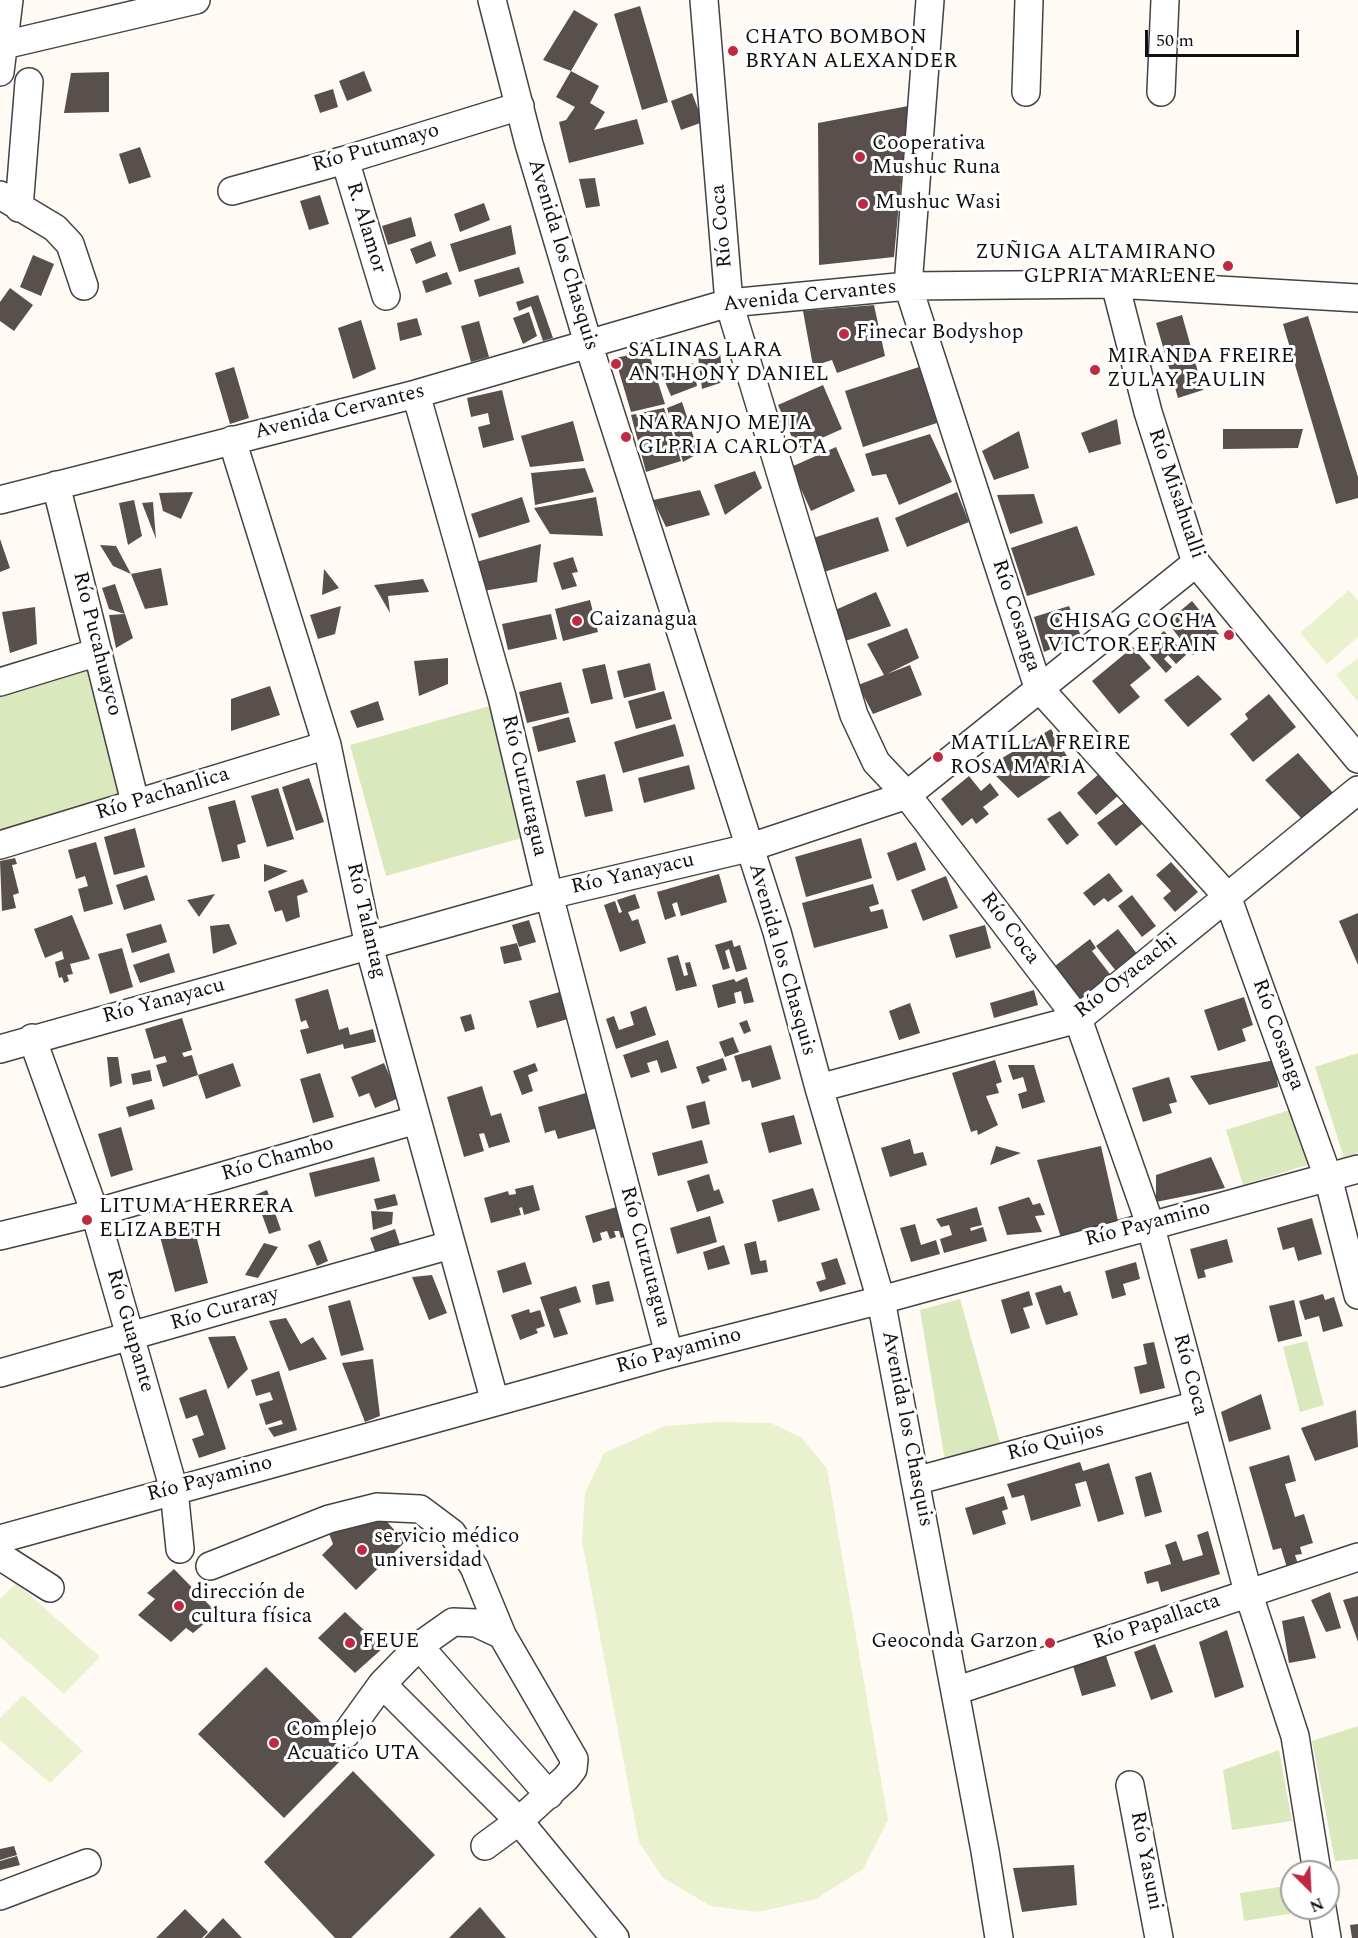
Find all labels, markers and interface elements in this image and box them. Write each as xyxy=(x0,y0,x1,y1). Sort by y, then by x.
scale bar xyxy=(1148,18,1302,56)
place label: CHATO BOMBON BRYAN ALEXANDER xyxy=(745,26,957,76)
text: 50 m xyxy=(1156,27,1194,54)
marker: CHATO BOMBON BRYAN ALEXANDER xyxy=(726,44,740,58)
street label: Río Putumayo xyxy=(310,119,442,179)
place label: Cooperativa Mushuc Runa xyxy=(872,132,1000,182)
marker: Cooperativa Mushuc Runa xyxy=(853,150,867,164)
street label: Avenida los Chasquis xyxy=(521,156,603,354)
street label: R. Alamor xyxy=(339,179,391,277)
street label: Río Coca xyxy=(707,183,739,269)
place label: Mushuc Wasi xyxy=(875,191,1001,217)
marker: Mushuc Wasi xyxy=(856,197,870,211)
place label: ZUÑIGA ALTAMIRANO GLPRIA MARLENE xyxy=(975,241,1216,291)
marker: ZUÑIGA ALTAMIRANO GLPRIA MARLENE xyxy=(1221,259,1235,273)
street label: Avenida Cervantes xyxy=(722,275,898,319)
place label: Finecar Bodyshop xyxy=(856,321,1023,347)
marker: Finecar Bodyshop xyxy=(837,327,851,341)
place label: SALINAS LARA ANTHONY DANIEL xyxy=(628,339,829,389)
place label: MIRANDA FREIRE ZULAY PAULIN xyxy=(1107,345,1294,395)
marker: SALINAS LARA ANTHONY DANIEL xyxy=(609,357,623,371)
marker: MIRANDA FREIRE ZULAY PAULIN xyxy=(1088,363,1102,377)
street label: Avenida Cervantes xyxy=(252,380,428,446)
place label: NARANJO MEJIA GLPRIA CARLOTA xyxy=(638,412,828,462)
street label: Río Misahualli xyxy=(1141,426,1209,562)
marker: NARANJO MEJIA GLPRIA CARLOTA xyxy=(619,430,633,444)
street label: Río Cosanga xyxy=(985,557,1045,675)
street label: Río Pucahuayco xyxy=(66,569,126,719)
place label: Caizanagua xyxy=(589,608,697,634)
place label: CHISAG COCHA VICTOR EFRAIN xyxy=(1047,610,1217,660)
marker: Caizanagua xyxy=(570,614,584,628)
marker: CHISAG COCHA VICTOR EFRAIN xyxy=(1222,628,1236,642)
street label: Río Cutzutagua xyxy=(494,713,552,859)
place label: MATILLA FREIRE ROSA MARIA xyxy=(950,732,1131,782)
marker: MATILLA FREIRE ROSA MARIA xyxy=(931,750,945,764)
street label: Río Pachanlica xyxy=(93,763,233,827)
street label: Río Yanayacu xyxy=(569,849,697,901)
street label: Río Talantag xyxy=(339,861,391,981)
street label: Avenida los Chasquis xyxy=(741,861,821,1059)
street label: Río Coca xyxy=(974,888,1044,970)
street label: Río Oyacachi xyxy=(1070,929,1184,1025)
street label: Río Yanayacu xyxy=(100,974,228,1030)
street label: Río Cosanga xyxy=(1245,976,1309,1094)
street label: Río Chambo xyxy=(219,1132,337,1188)
street label: Río Cutzutagua xyxy=(613,1184,675,1330)
place label: LITUMA HERRERA ELIZABETH xyxy=(99,1195,294,1245)
street label: Río Payamino xyxy=(1083,1196,1213,1254)
marker: LITUMA HERRERA ELIZABETH xyxy=(80,1213,94,1227)
street label: Río Guapante xyxy=(99,1266,159,1396)
street label: Río Curaray xyxy=(168,1282,282,1338)
street label: Río Payamino xyxy=(614,1323,744,1381)
street label: Avenida los Chasquis xyxy=(875,1329,937,1529)
street label: Río Coca xyxy=(1166,1331,1212,1419)
street label: Río Quijos xyxy=(1005,1418,1107,1468)
street label: Río Payamino xyxy=(145,1451,275,1509)
place label: servicio médico universidad xyxy=(374,1525,519,1575)
marker: servicio médico universidad xyxy=(355,1543,369,1557)
place label: dirección de cultura física xyxy=(191,1581,312,1631)
street label: Río Papallacta xyxy=(1090,1589,1224,1657)
marker: dirección de cultura física xyxy=(172,1599,186,1613)
place label: FEUE xyxy=(362,1630,419,1656)
place label: Geoconda Garzon xyxy=(871,1630,1038,1656)
marker: FEUE xyxy=(343,1636,357,1650)
marker: Geoconda Garzon xyxy=(1043,1636,1057,1650)
place label: Complejo Acuatico UTA xyxy=(286,1718,420,1768)
marker: Complejo Acuatico UTA xyxy=(267,1736,281,1750)
street label: Río Yasuni xyxy=(1123,1809,1167,1913)
north arrow xyxy=(1280,1860,1340,1920)
text: N xyxy=(1306,1891,1327,1918)

